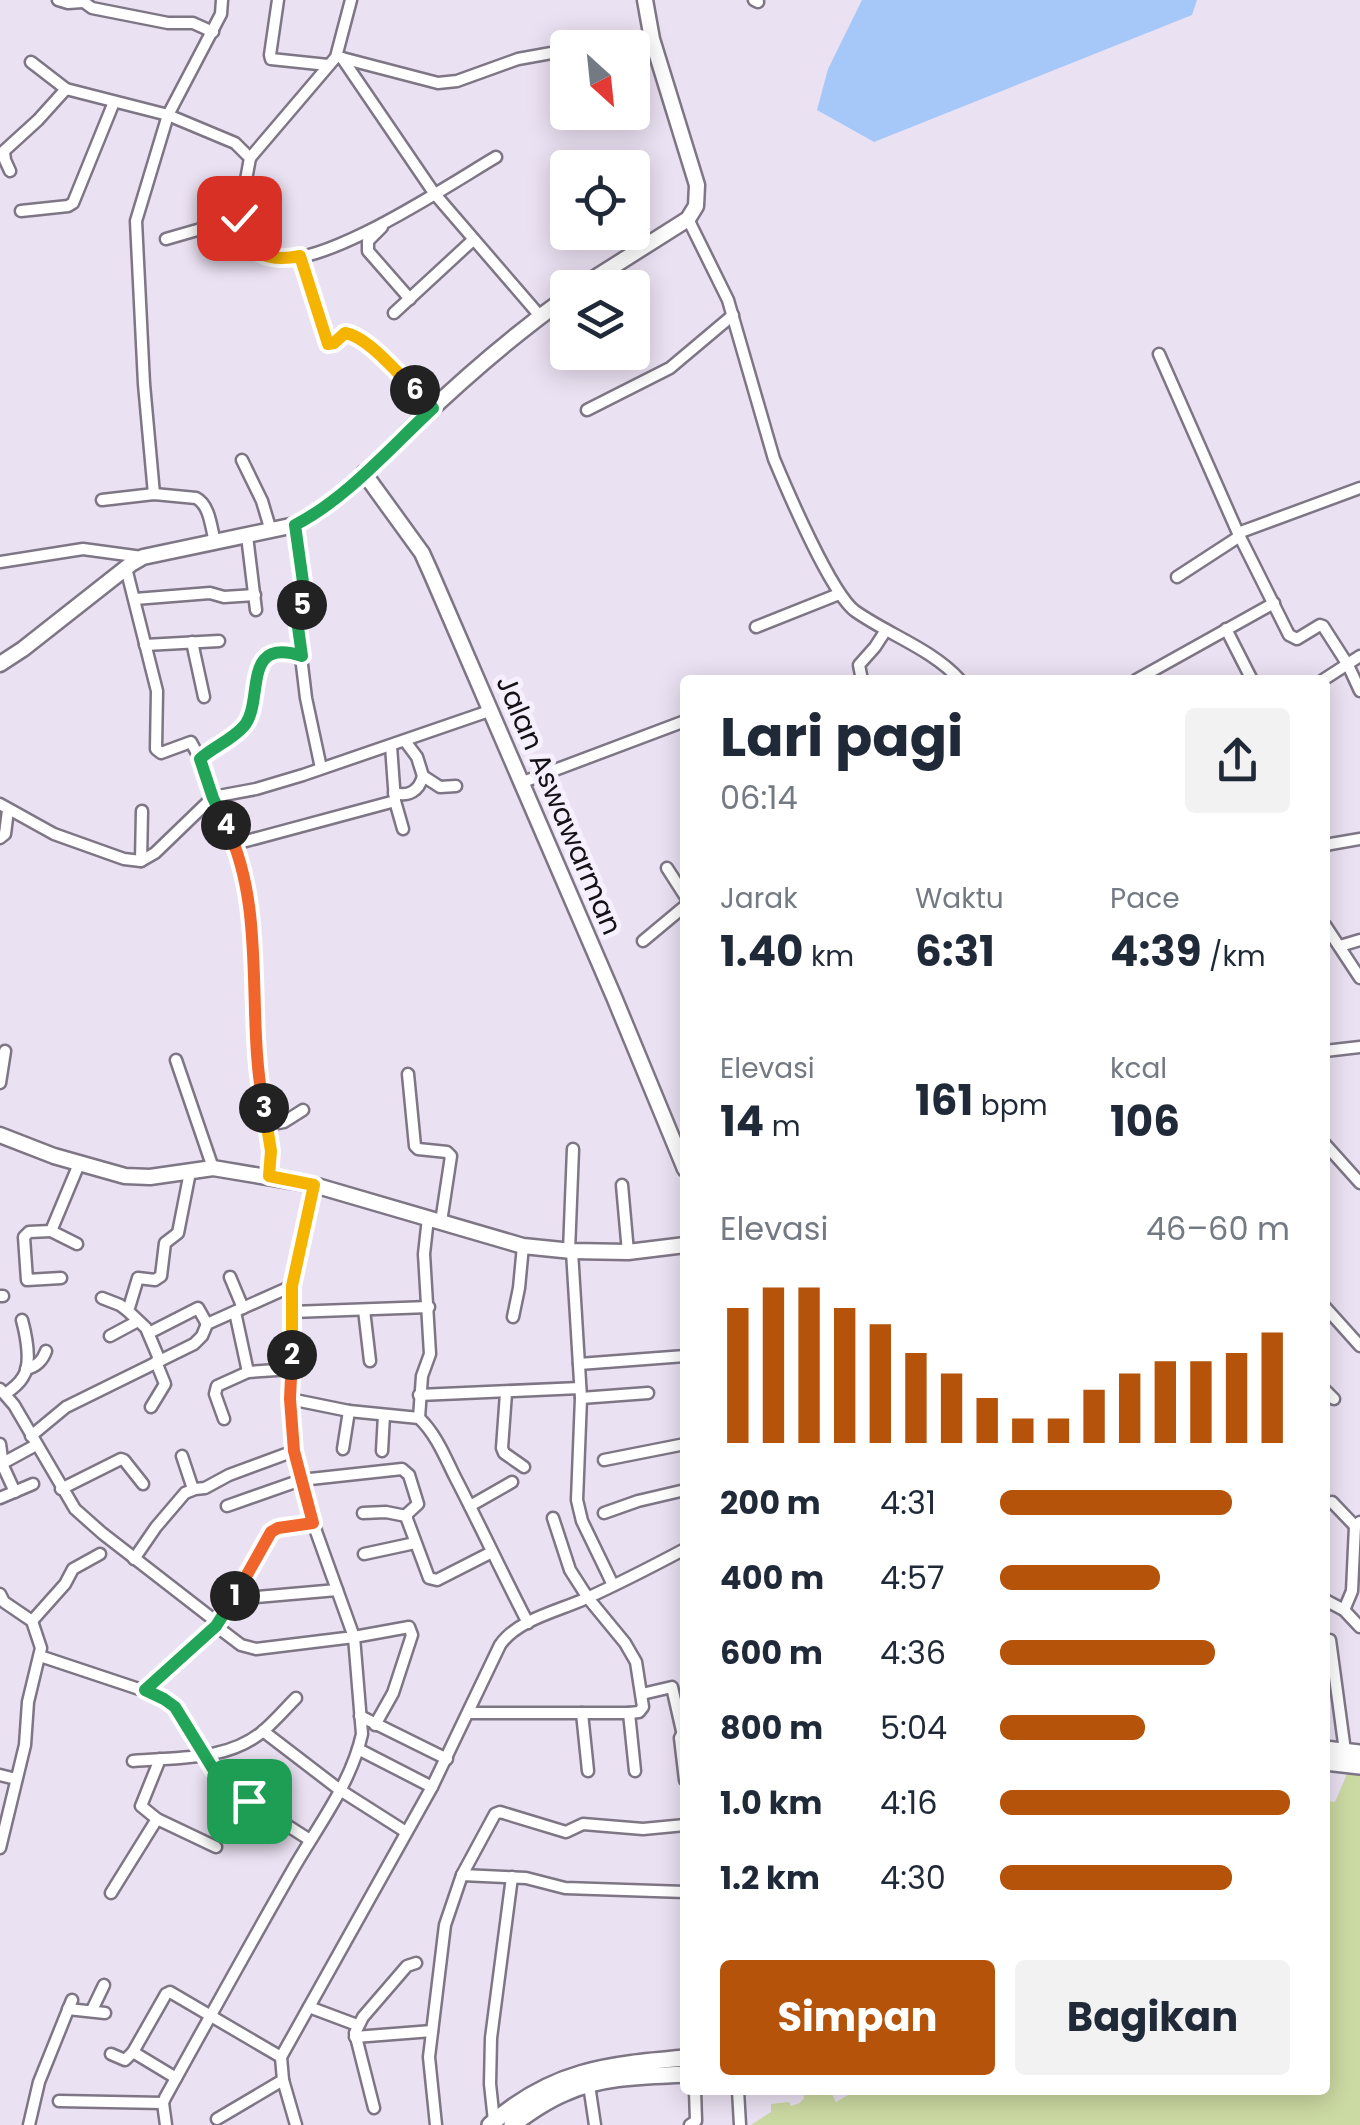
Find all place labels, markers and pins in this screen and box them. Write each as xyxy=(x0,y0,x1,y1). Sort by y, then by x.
pin xyxy=(197,176,282,261)
pin: 6 xyxy=(390,365,440,415)
pin: 5 xyxy=(277,580,327,630)
pin: 4 xyxy=(201,800,251,850)
pin: 3 xyxy=(239,1083,289,1133)
pin: 2 xyxy=(267,1330,317,1380)
pin: 1 xyxy=(210,1571,260,1621)
pin xyxy=(207,1759,292,1844)

